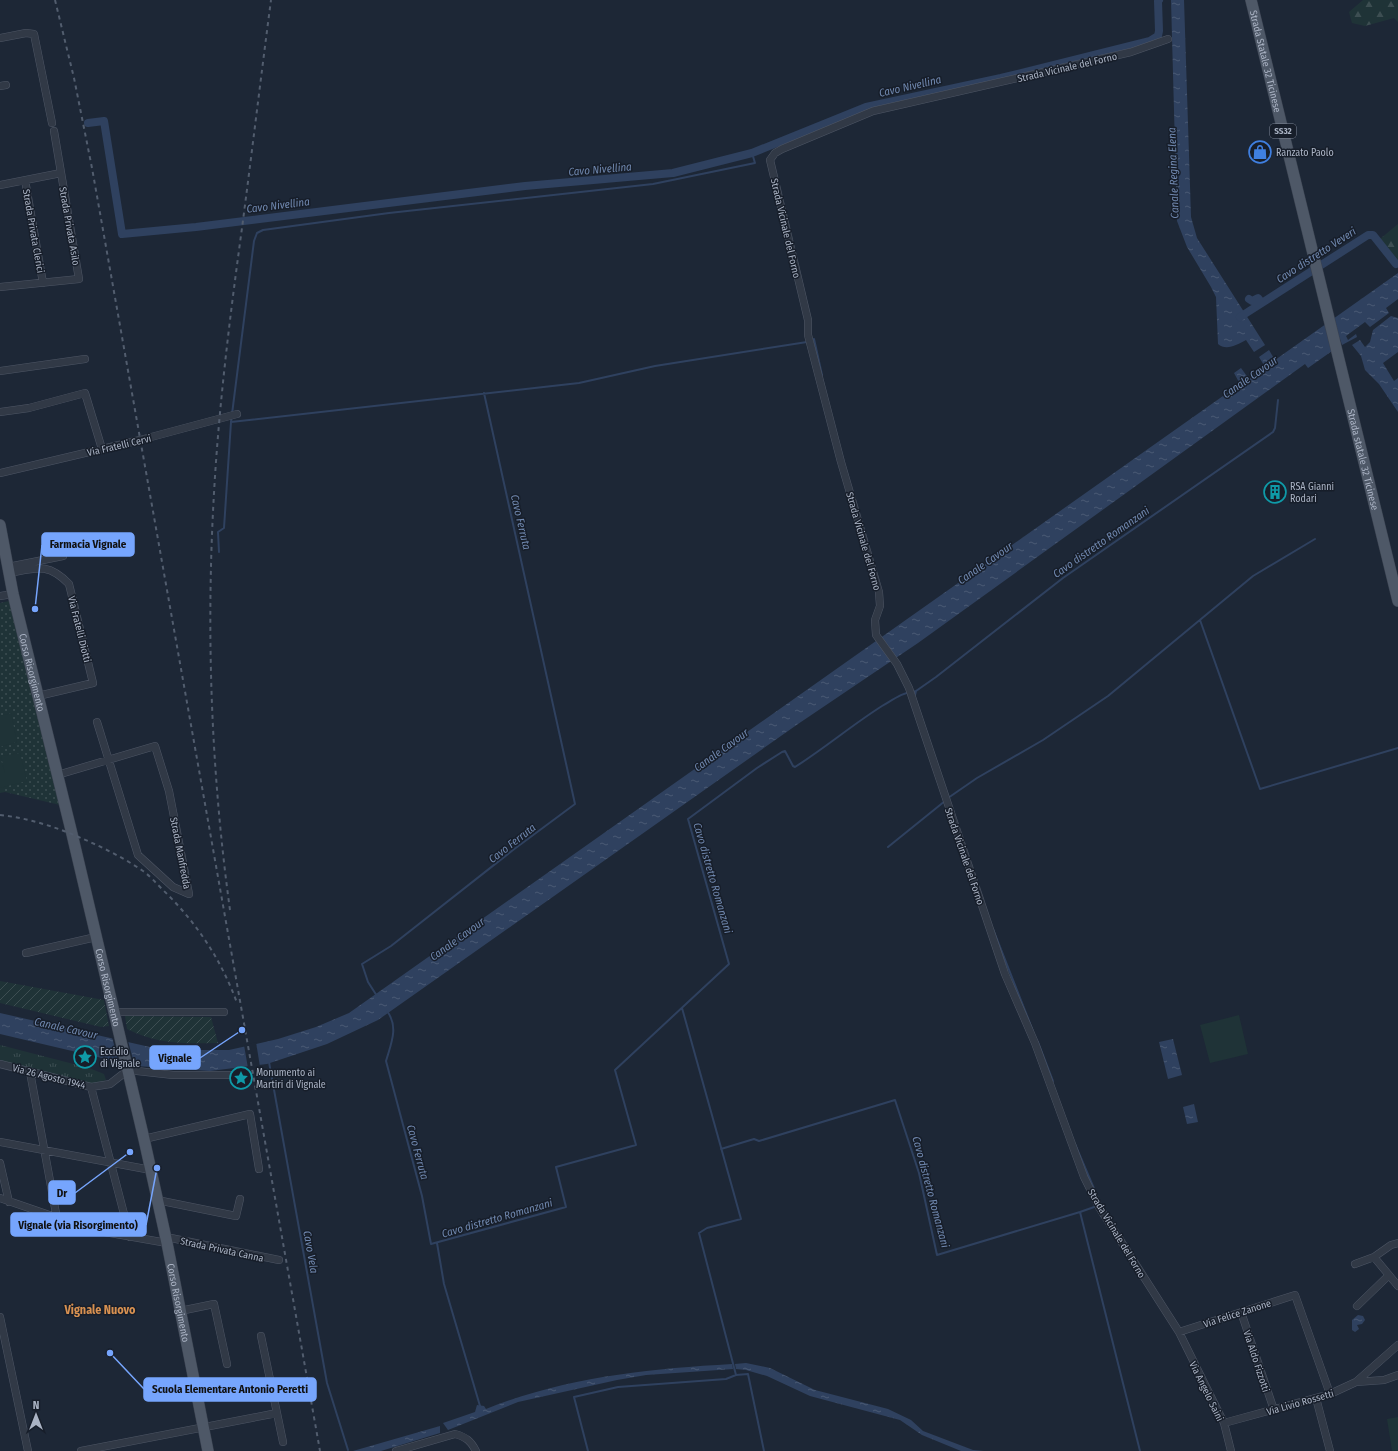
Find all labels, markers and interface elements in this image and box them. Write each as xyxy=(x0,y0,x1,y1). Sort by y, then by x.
street label: Strada Statale 32 Ticinese xyxy=(1247,9,1283,114)
street label: Strada Vicinale del Forno xyxy=(1016,51,1118,85)
water label: Cavo Nivellina xyxy=(878,73,943,100)
road number: SS32 xyxy=(1270,124,1296,138)
water label: Canale Regina Elena xyxy=(1165,127,1182,219)
shop icon: Ranzato Paolo xyxy=(1247,139,1273,165)
place label: Ranzato Paolo xyxy=(1276,147,1334,159)
water label: Cavo Nivellina xyxy=(568,160,633,179)
street label: Strada Vicinale del Forno xyxy=(768,177,802,279)
street label: Strada Privata Asilo xyxy=(56,186,82,266)
street label: Strada Privata Clerici xyxy=(20,188,46,274)
water label: Cavo Nivellina xyxy=(246,195,311,216)
water label: Cavo distretto Veveri xyxy=(1274,225,1359,286)
water label: Canale Cavour xyxy=(1220,353,1281,401)
street label: Strada statale 32 Ticinese xyxy=(1344,408,1381,512)
street label: Via Fratelli Cervi xyxy=(86,433,152,459)
building icon: RSA Gianni Rodari xyxy=(1262,479,1288,505)
place label: RSA Gianni Rodari xyxy=(1290,481,1334,505)
street label: Strada Vicinale del Forno xyxy=(843,491,883,592)
water label: Cavo Ferruta xyxy=(508,493,533,551)
water label: Cavo distretto Romanzani xyxy=(1051,504,1152,581)
callout: Farmacia Vignale xyxy=(42,533,134,556)
text: Farmacia Vignale xyxy=(50,538,127,551)
water label: Canale Cavour xyxy=(955,539,1016,587)
street label: Via Fratelli Diotti xyxy=(65,595,93,664)
street label: Corso Risorgimento xyxy=(16,632,47,713)
water label: Canale Cavour xyxy=(692,726,752,775)
street label: Strada Vicinale del Forno xyxy=(942,806,986,906)
street label: Strada Manfredda xyxy=(167,816,193,890)
water label: Cavo Ferruta xyxy=(486,821,539,866)
water label: Cavo distretto Romanzani xyxy=(690,821,735,935)
water label: Canale Cavour xyxy=(428,915,488,964)
street label: Corso Risorgimento xyxy=(92,947,122,1028)
water label: Canale Cavour xyxy=(33,1015,100,1042)
place icon: Eccidio di Vignale xyxy=(72,1044,98,1070)
place label: Eccidio di Vignale xyxy=(100,1046,140,1070)
callout: Vignale xyxy=(150,1046,200,1069)
text: Vignale xyxy=(157,1052,192,1065)
street label: Via 26 Agosto 1944 xyxy=(11,1062,87,1092)
place icon: Monumento ai Martiri di Vignale xyxy=(228,1065,254,1091)
place label: Monumento ai Martiri di Vignale xyxy=(256,1067,326,1091)
water label: Cavo Ferruta xyxy=(404,1123,431,1181)
water label: Cavo distretto Romanzani xyxy=(909,1135,952,1249)
callout: Dr xyxy=(49,1181,75,1204)
text: Dr xyxy=(57,1187,68,1200)
street label: Strada Vicinale del Forno xyxy=(1085,1187,1148,1280)
water label: Cavo distretto Romanzani xyxy=(440,1196,554,1241)
callout: Vignale (via Risorgimento) xyxy=(11,1213,146,1236)
text: Vignale (via Risorgimento) xyxy=(17,1219,139,1232)
water label: Cavo Vela xyxy=(300,1230,321,1275)
street label: Strada Privata Canna xyxy=(179,1235,265,1265)
street label: Corso Risorgimento xyxy=(164,1262,191,1343)
street label: Via Felice Zanone xyxy=(1202,1297,1273,1331)
district label: Vignale Nuovo xyxy=(64,1303,136,1317)
street label: Via Aldo Fizzotti xyxy=(1240,1329,1272,1394)
street label: Via Angelo Saini xyxy=(1186,1359,1226,1423)
callout: Scuola Elementare Antonio Peretti xyxy=(144,1378,316,1401)
text: Scuola Elementare Antonio Peretti xyxy=(152,1383,308,1396)
street label: Via Livio Rossetti xyxy=(1265,1388,1335,1418)
north arrow xyxy=(16,1395,56,1435)
text: N xyxy=(33,1399,39,1412)

